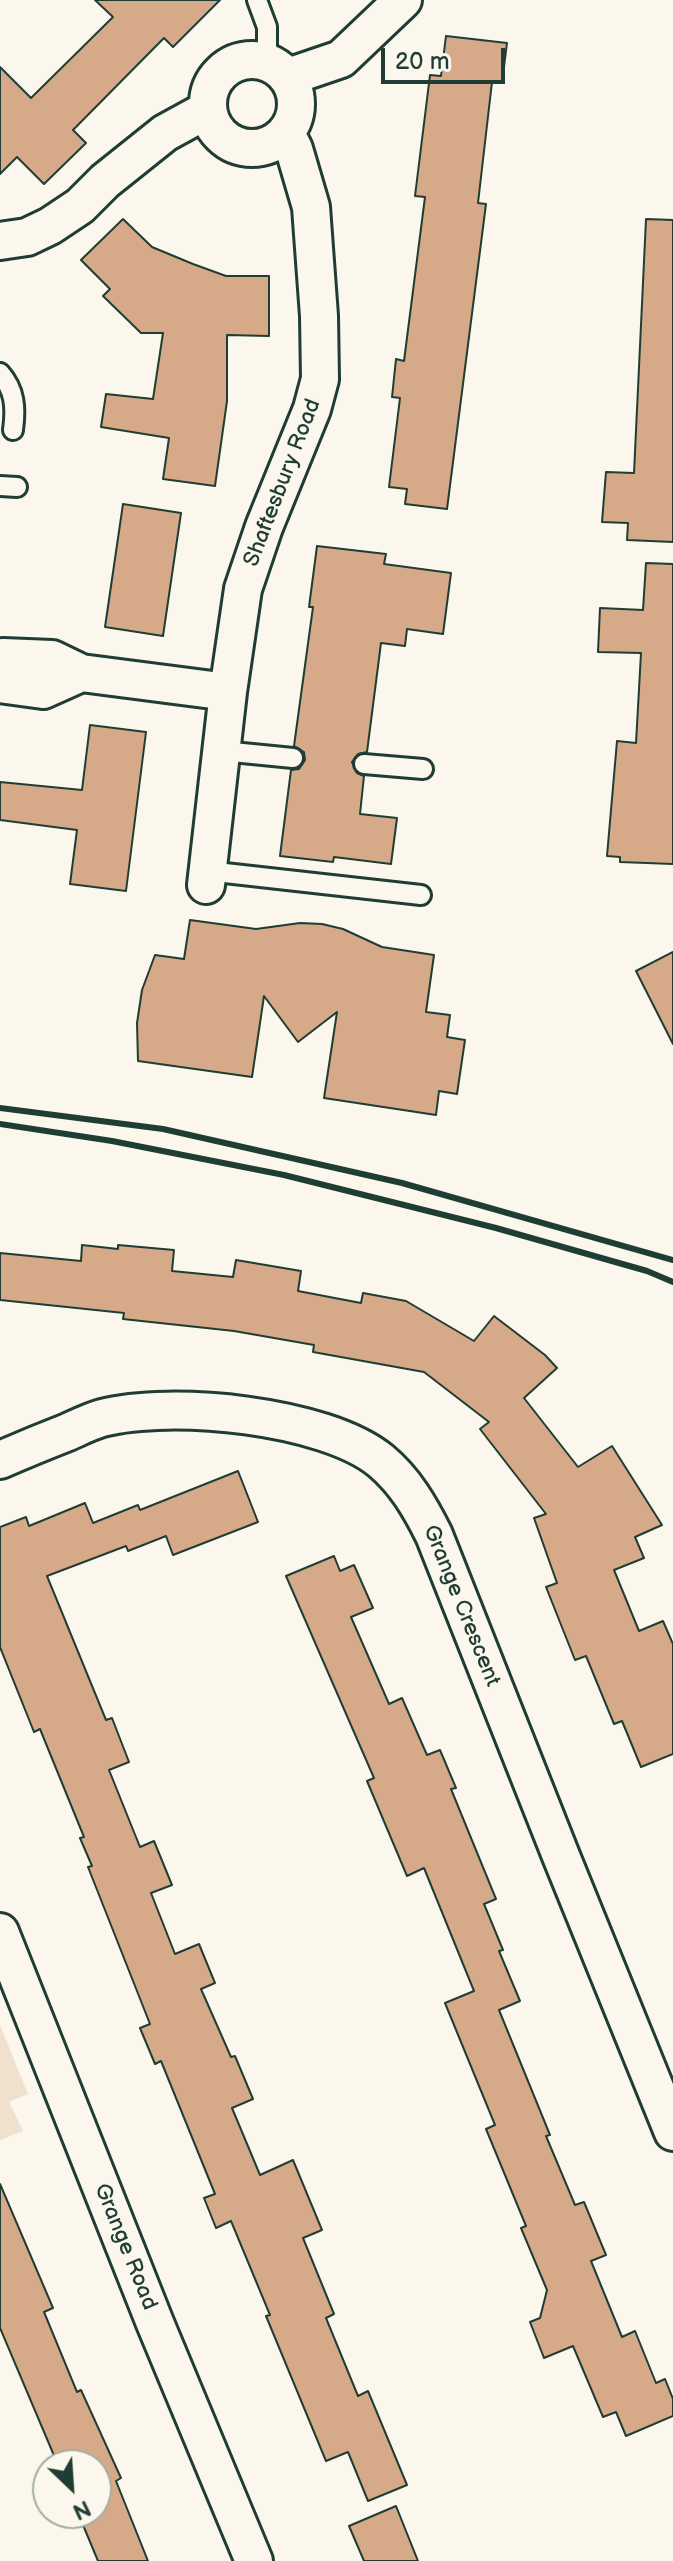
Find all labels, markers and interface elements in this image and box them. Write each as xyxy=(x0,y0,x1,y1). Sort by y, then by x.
scale bar xyxy=(385,32,509,82)
text: 20 m xyxy=(395,47,450,76)
street label: Shaftesbury Road xyxy=(239,396,327,570)
street label: Grange Crescent xyxy=(417,1522,505,1690)
street label: Grange Road xyxy=(88,2180,162,2314)
north arrow xyxy=(32,2449,112,2529)
text: N xyxy=(68,2494,95,2525)

